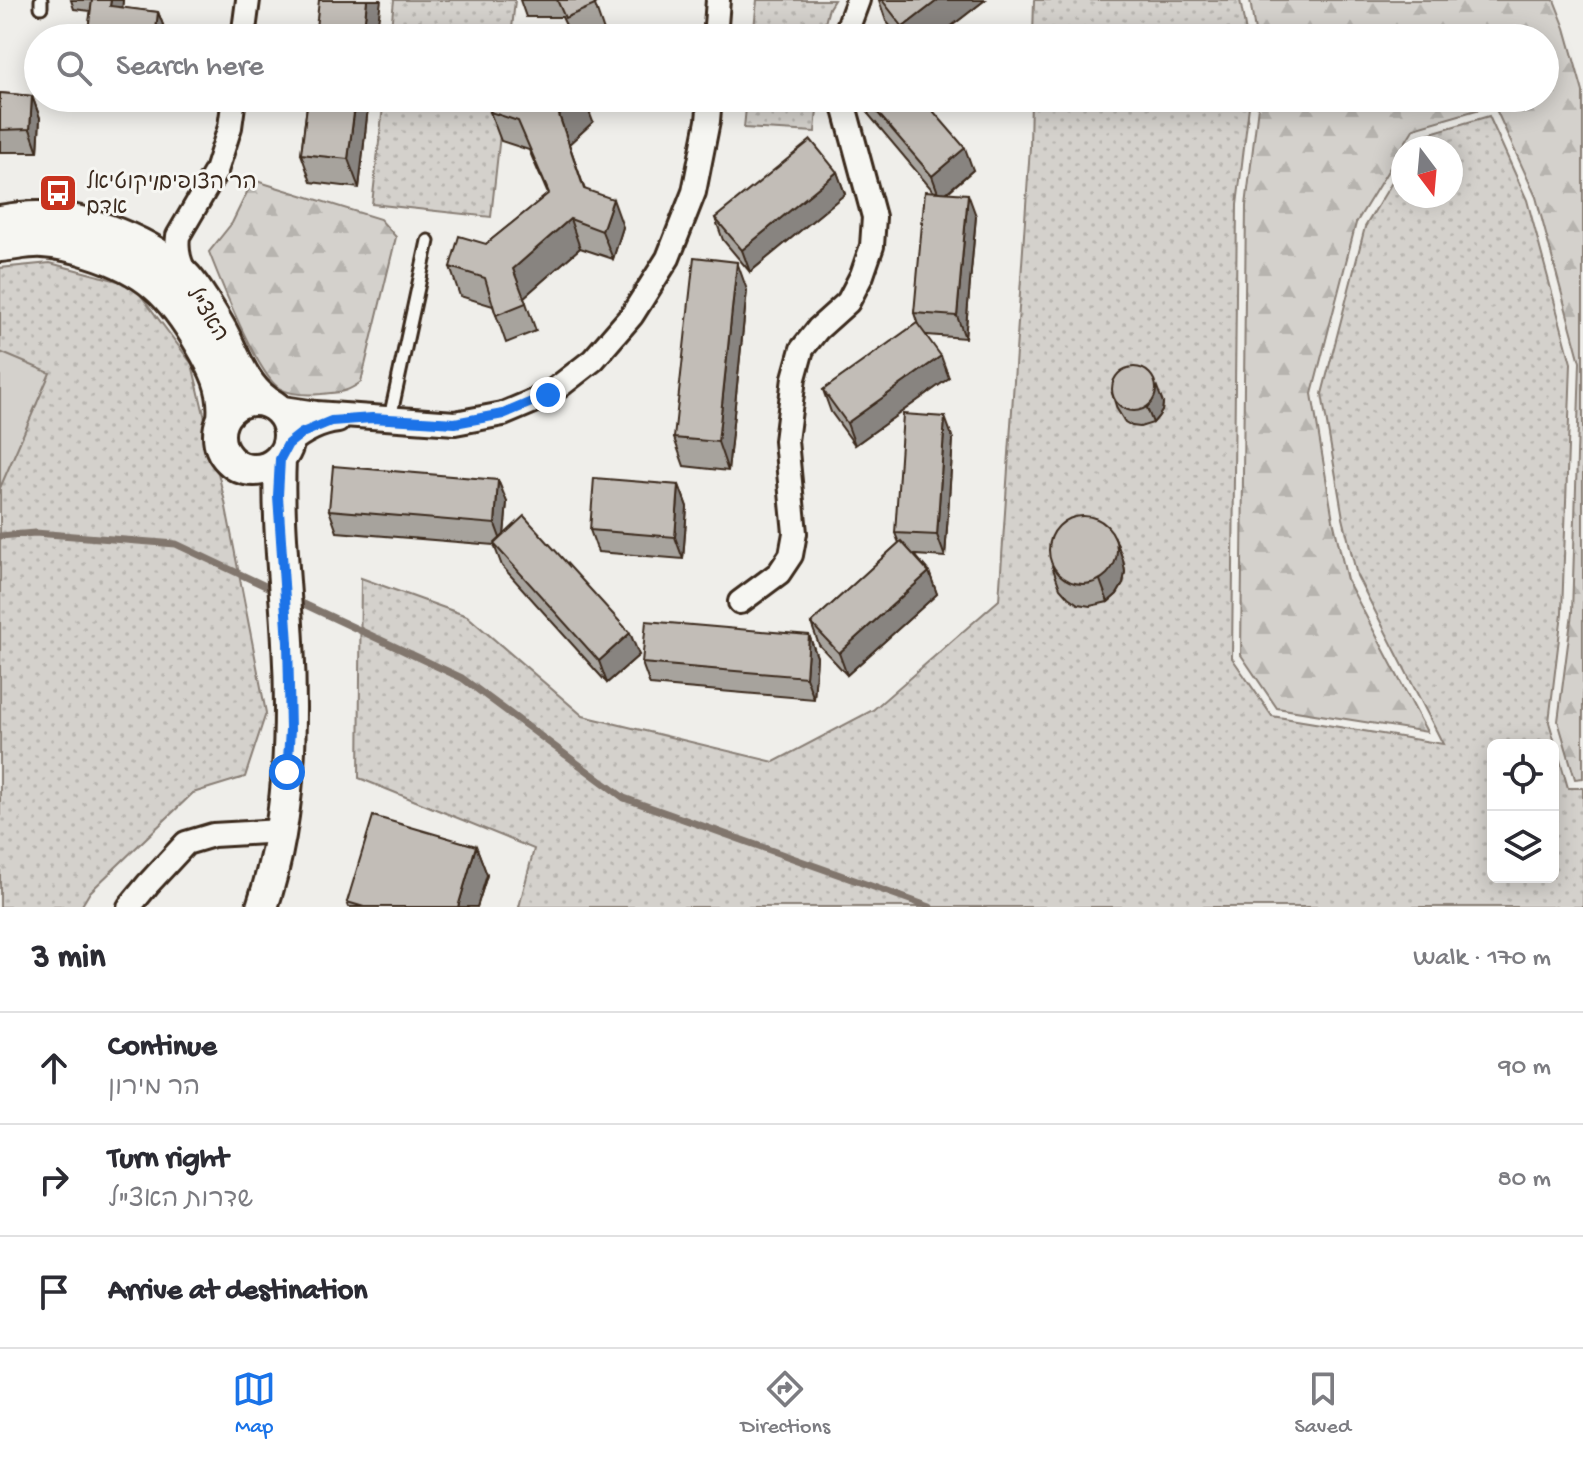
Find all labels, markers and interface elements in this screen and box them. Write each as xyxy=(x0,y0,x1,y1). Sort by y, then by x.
search box xyxy=(24,24,1559,112)
icon: search xyxy=(52,46,96,90)
text: Search here xyxy=(116,51,264,86)
north arrow xyxy=(1391,136,1463,208)
place label: הר הצופים/יקוטיאל אדם xyxy=(86,169,257,222)
bus stop icon: הר הצופים/יקוטיאל אדם xyxy=(37,172,79,214)
street label: האצ"ל xyxy=(179,282,234,347)
route end xyxy=(530,377,566,413)
map controls xyxy=(1487,739,1559,883)
button: locate xyxy=(1487,739,1559,811)
route start xyxy=(269,754,305,790)
button: layers xyxy=(1487,811,1559,883)
text: 3 min xyxy=(32,939,105,979)
text: Walk · 170 m xyxy=(1413,944,1551,975)
text: Continue xyxy=(108,1031,217,1066)
icon: ahead xyxy=(32,1046,76,1090)
text: 90 m xyxy=(1499,1053,1551,1084)
text: הר מירון xyxy=(108,1074,200,1105)
text: Turn right xyxy=(108,1143,228,1178)
icon: right xyxy=(32,1158,76,1202)
text: 80 m xyxy=(1497,1165,1551,1196)
text: שדרות האצ"ל xyxy=(108,1186,253,1217)
icon: arrive xyxy=(32,1270,76,1314)
text: Arrive at destination xyxy=(108,1275,368,1310)
tab: Map xyxy=(232,1367,276,1441)
tab: Directions xyxy=(741,1367,830,1441)
tab: Saved xyxy=(1294,1367,1351,1441)

